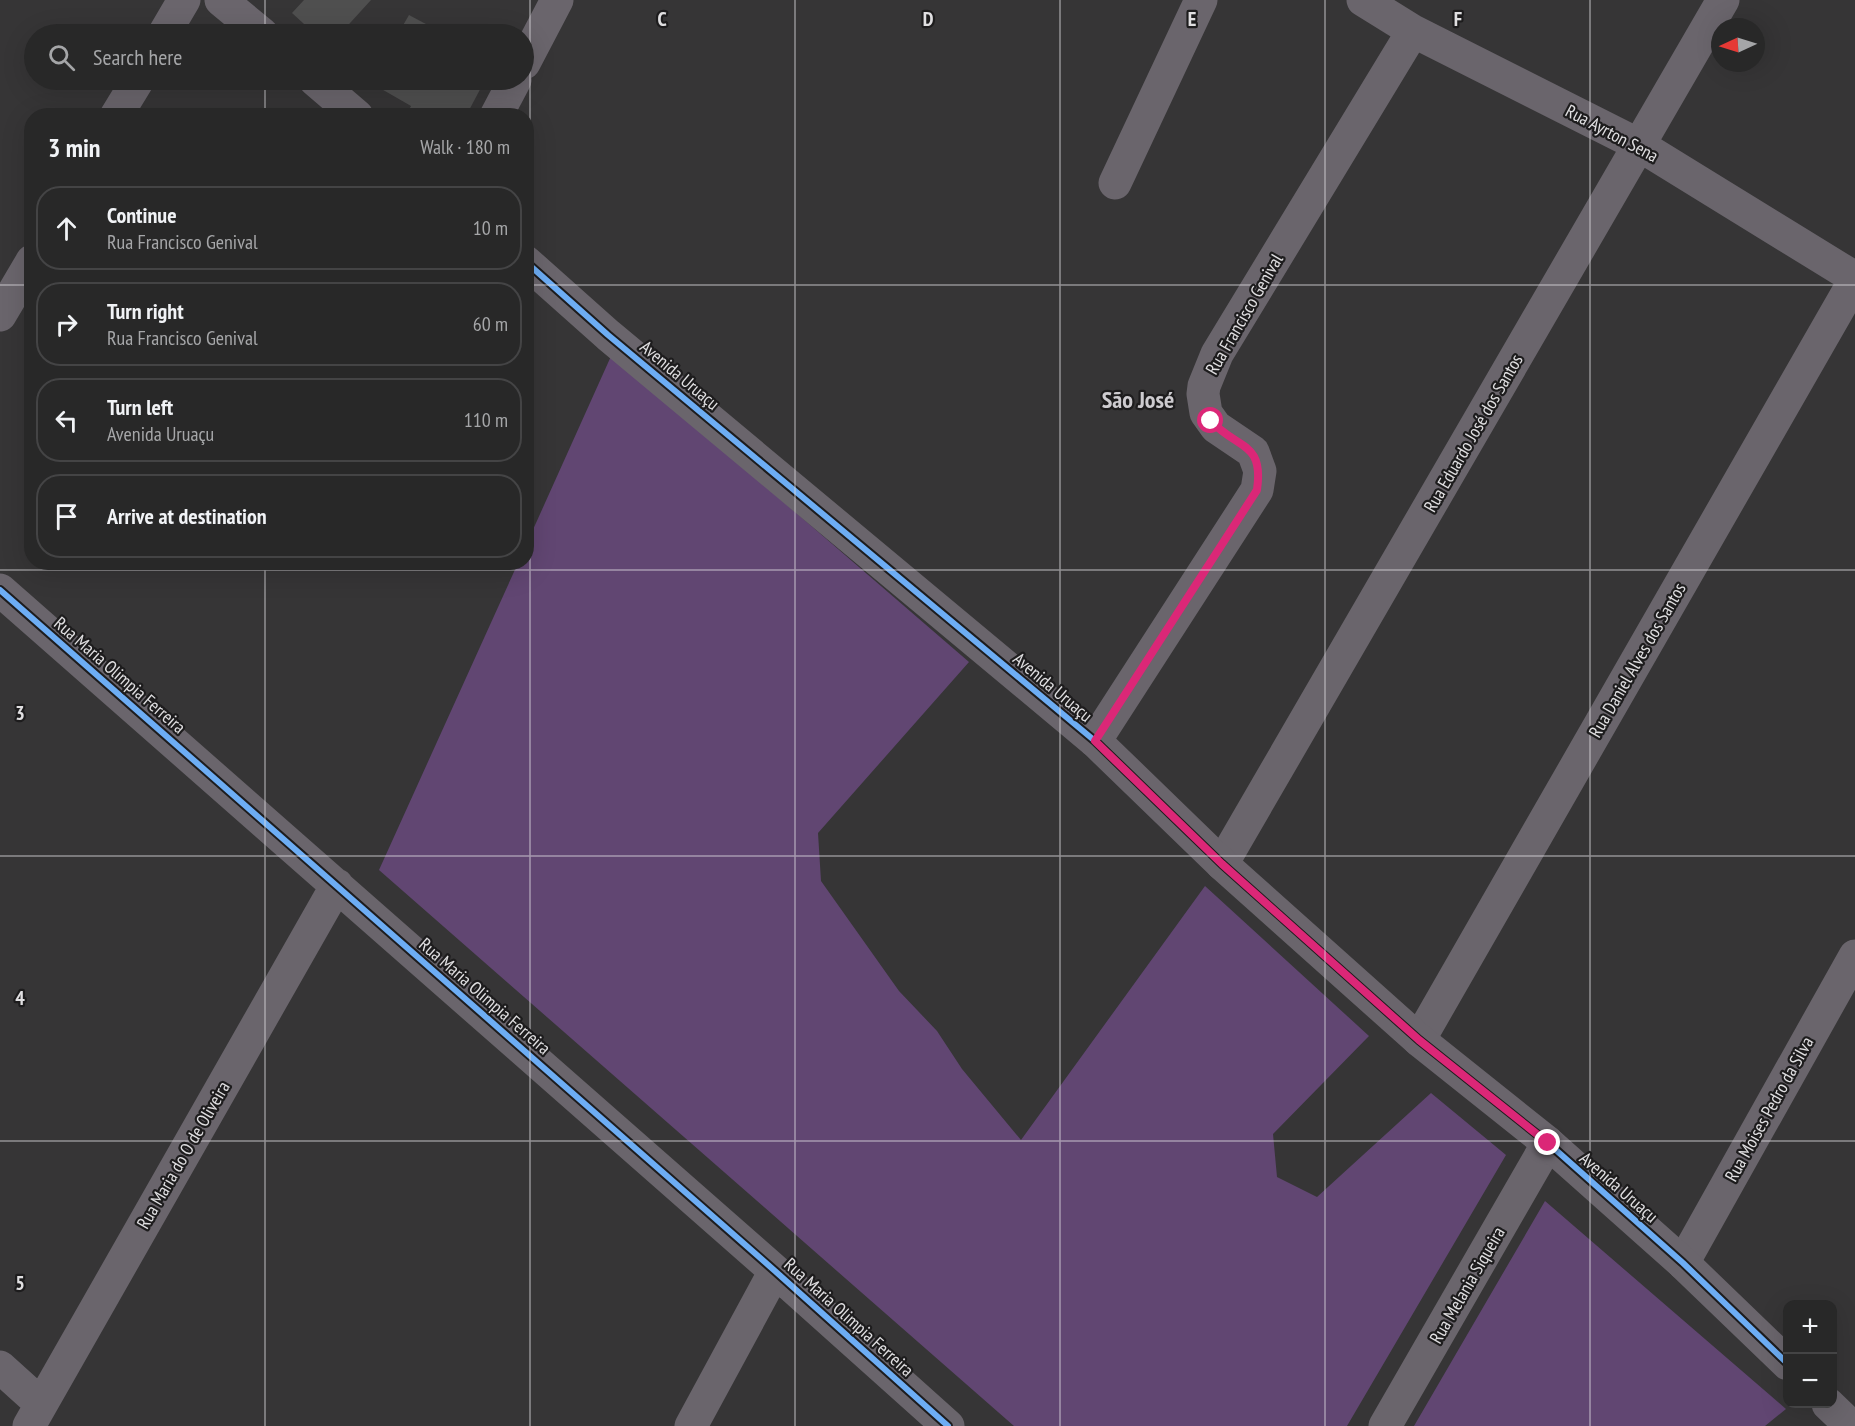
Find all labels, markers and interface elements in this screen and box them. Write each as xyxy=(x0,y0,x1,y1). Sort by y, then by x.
text: C xyxy=(657,6,667,32)
text: D xyxy=(923,6,934,32)
text: E xyxy=(1188,6,1196,32)
text: F xyxy=(1454,6,1462,32)
north arrow xyxy=(1711,18,1765,72)
search box xyxy=(24,24,534,90)
icon: search xyxy=(45,41,78,74)
text: Search here xyxy=(93,43,182,71)
street label: Rua Ayrton Sena xyxy=(1562,99,1662,167)
text: 3 min xyxy=(48,131,101,164)
text: Walk · 180 m xyxy=(420,134,510,160)
text: Continue xyxy=(107,201,177,229)
icon: ahead xyxy=(50,212,83,245)
text: 10 m xyxy=(473,215,508,241)
text: Rua Francisco Genival xyxy=(107,229,258,255)
street label: Rua Francisco Genival xyxy=(1200,249,1288,378)
text: Turn right xyxy=(107,297,184,325)
icon: right xyxy=(50,308,83,341)
text: 60 m xyxy=(473,311,508,337)
text: Rua Francisco Genival xyxy=(107,325,258,351)
street label: Avenida Uruaçu xyxy=(636,335,724,415)
street label: Rua Eduardo José dos Santos xyxy=(1418,350,1528,516)
district label: São José xyxy=(1102,384,1174,415)
text: Turn left xyxy=(107,393,173,421)
icon: left xyxy=(50,404,83,437)
text: 110 m xyxy=(464,407,508,433)
route start xyxy=(1197,407,1223,433)
text: Avenida Uruaçu xyxy=(107,421,214,447)
icon: arrive xyxy=(50,500,83,533)
text: Arrive at destination xyxy=(107,502,267,530)
street label: Rua Daniel Alves dos Santos xyxy=(1583,579,1691,741)
street label: Rua Maria Olimpia Ferreira xyxy=(50,612,190,738)
street label: Avenida Uruaçu xyxy=(1009,647,1097,727)
text: 3 xyxy=(15,700,25,726)
street label: Rua Maria Olimpia Ferreira xyxy=(415,933,555,1059)
text: 4 xyxy=(15,985,25,1011)
street label: Rua Moises Pedro da Silva xyxy=(1720,1032,1818,1186)
street label: Rua Maria do O de Oliveira xyxy=(131,1077,235,1233)
route end xyxy=(1534,1129,1560,1155)
street label: Avenida Uruaçu xyxy=(1575,1147,1663,1227)
street label: Rua Melania Siqueira xyxy=(1424,1222,1510,1348)
street label: Rua Maria Olimpia Ferreira xyxy=(779,1253,919,1381)
text: 5 xyxy=(15,1270,25,1296)
map controls xyxy=(1783,1300,1837,1408)
button: + xyxy=(1783,1300,1837,1354)
button: − xyxy=(1783,1354,1837,1408)

